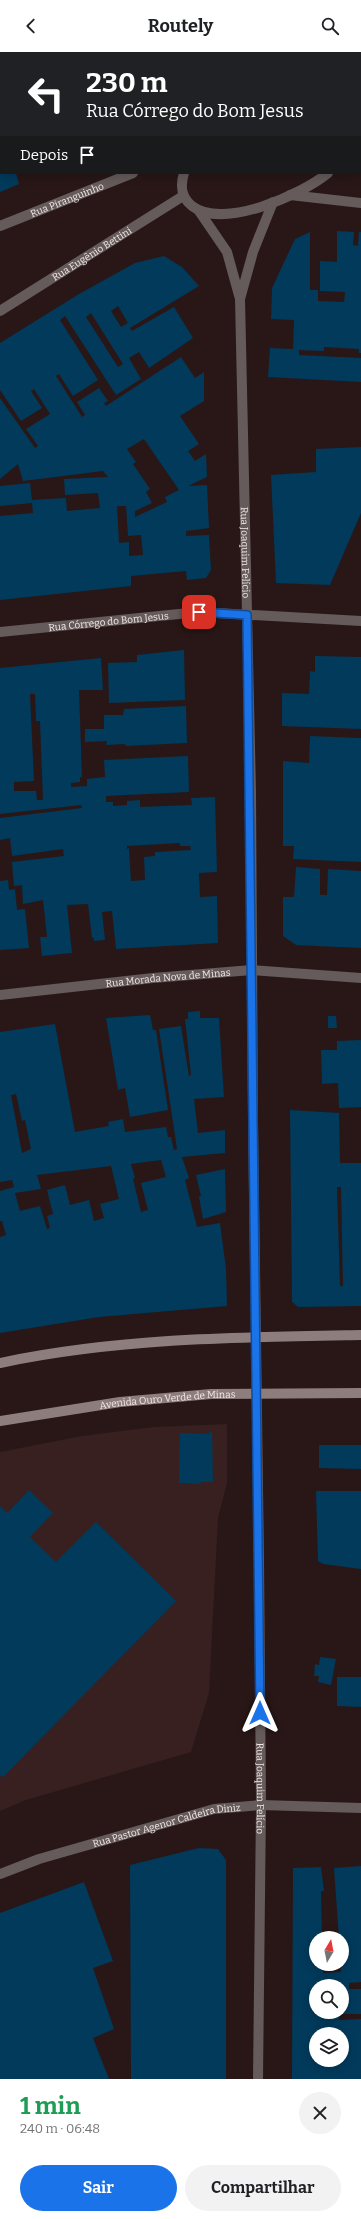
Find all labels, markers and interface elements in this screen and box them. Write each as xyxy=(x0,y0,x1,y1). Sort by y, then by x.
icon: back xyxy=(20,15,42,37)
text: Routely xyxy=(148,15,213,37)
icon: search xyxy=(319,15,341,37)
text: 230 m xyxy=(86,66,167,99)
icon: left xyxy=(20,68,72,120)
text: Rua Córrego do Bom Jesus xyxy=(86,100,304,122)
icon: arrive xyxy=(76,144,98,166)
text: Depois xyxy=(20,146,68,164)
street label: Rua Piranguinho xyxy=(29,180,106,220)
street label: Rua Eugênio Bettini xyxy=(50,225,134,284)
street label: Rua Joaquim Felício xyxy=(238,507,252,599)
pin xyxy=(182,595,216,629)
icon: arrive xyxy=(188,601,210,623)
street label: Rua Córrego do Bom Jesus xyxy=(48,610,170,634)
street label: Rua Morada Nova de Minas xyxy=(105,967,231,990)
street label: Avenida Ouro Verde de Minas xyxy=(99,1389,236,1412)
position arrow xyxy=(239,1692,281,1734)
street label: Rua Joaquim Felício xyxy=(253,1743,267,1834)
street label: Rua Pastor Agenor Caldeira Diniz xyxy=(91,1802,241,1850)
north arrow xyxy=(309,1931,349,1971)
map controls xyxy=(309,1931,349,2067)
button: search xyxy=(309,1979,349,2019)
button: layers xyxy=(309,2027,349,2067)
text: 1 min xyxy=(20,2092,81,2120)
button: close xyxy=(299,2092,341,2134)
text: 240 m · 06:48 xyxy=(20,2121,100,2136)
button: Sair xyxy=(20,2165,177,2211)
button: Compartilhar xyxy=(185,2165,341,2211)

